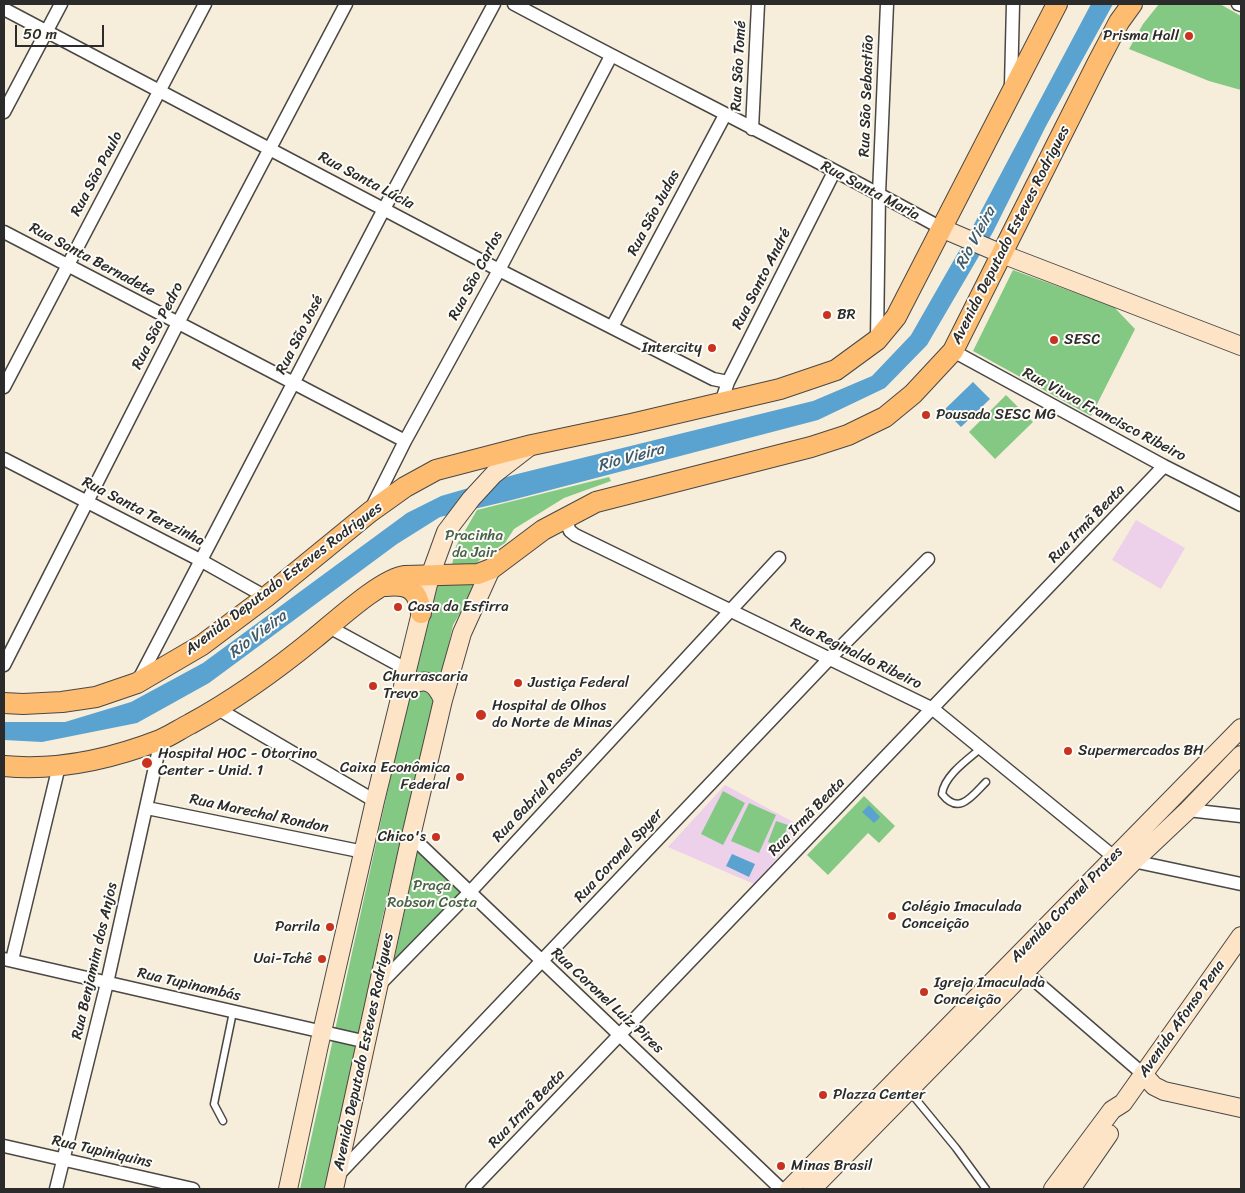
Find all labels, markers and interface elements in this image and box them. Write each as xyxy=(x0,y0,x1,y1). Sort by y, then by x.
scale bar xyxy=(18,15,106,47)
street label: Rua São Tomé xyxy=(728,20,750,112)
text: 50 m xyxy=(23,21,57,47)
place label: Prisma Hall xyxy=(1103,27,1179,45)
marker: Prisma Hall xyxy=(1183,30,1195,42)
street label: Rua São Sebastião xyxy=(856,35,878,157)
street label: Avenida Deputado Esteves Rodrigues xyxy=(948,123,1074,347)
street label: Rua São Paulo xyxy=(67,129,127,219)
street label: Rua Santa Lúcia xyxy=(315,148,417,214)
street label: Rua Santa Maria xyxy=(818,157,922,225)
street label: Rua São Judas xyxy=(624,167,684,259)
water label: Rio Vieira xyxy=(952,204,1000,272)
street label: Rua Santa Bernadete xyxy=(26,219,158,301)
street label: Rua Santo André xyxy=(729,225,795,333)
street label: Rua São Carlos xyxy=(445,228,507,324)
street label: Rua São Pedro xyxy=(128,279,188,373)
street label: Rua São José xyxy=(272,292,328,378)
place label: BR xyxy=(837,306,856,324)
marker: BR xyxy=(821,309,833,321)
place label: SESC xyxy=(1064,331,1100,349)
marker: SESC xyxy=(1048,334,1060,346)
place label: Intercity xyxy=(642,339,702,357)
marker: Intercity xyxy=(706,342,718,354)
street label: Rua Viuva Francisco Ribeiro xyxy=(1019,364,1189,466)
place label: Pousada SESC MG xyxy=(936,406,1056,424)
marker: Pousada SESC MG xyxy=(920,409,932,421)
water label: Rio Vieira xyxy=(596,440,666,476)
street label: Rua Santa Terezinha xyxy=(79,473,207,551)
street label: Rua Irmã Beata xyxy=(1045,481,1129,567)
street label: Avenida Deputado Esteves Rodrigues xyxy=(182,499,386,659)
park label: Pracinha da Jair xyxy=(445,527,503,562)
place label: Casa da Esfirra xyxy=(408,598,509,616)
marker: Casa da Esfirra xyxy=(392,601,404,613)
water label: Rio Vieira xyxy=(225,607,291,663)
street label: Rua Reginaldo Ribeiro xyxy=(788,614,924,694)
place label: Churrascaria Trevo xyxy=(383,668,468,703)
place label: Justiça Federal xyxy=(528,674,629,692)
marker: Justiça Federal xyxy=(512,677,524,689)
marker: Churrascaria Trevo xyxy=(367,680,379,692)
place label: Hospital de Olhos do Norte de Minas xyxy=(492,697,612,732)
marker: Hospital de Olhos do Norte de Minas xyxy=(474,708,488,722)
place label: Supermercados BH xyxy=(1078,742,1204,760)
street label: Rua Gabriel Passos xyxy=(489,744,587,846)
place label: Hospital HOC - Otorrino Center - Unid. 1 xyxy=(158,745,317,780)
marker: Supermercados BH xyxy=(1062,745,1074,757)
marker: Hospital HOC - Otorrino Center - Unid. 1 xyxy=(140,756,154,770)
place label: Caixa Econômica Federal xyxy=(340,759,450,794)
marker: Caixa Econômica Federal xyxy=(454,771,466,783)
street label: Rua Irmã Beata xyxy=(765,774,849,860)
street label: Rua Marechal Rondon xyxy=(188,790,330,838)
street label: Rua Coronel Spyer xyxy=(571,805,667,907)
place label: Chico's xyxy=(378,828,426,846)
marker: Chico's xyxy=(430,831,442,843)
street label: Avenida Coronel Prates xyxy=(1007,844,1127,966)
park label: Praça Robson Costa xyxy=(387,877,477,912)
street label: Rua Benjamim dos Anjos xyxy=(68,881,122,1041)
place label: Colégio Imaculada Conceição xyxy=(902,898,1022,933)
marker: Colégio Imaculada Conceição xyxy=(886,910,898,922)
place label: Parrila xyxy=(275,918,320,936)
marker: Parrila xyxy=(324,921,336,933)
street label: Avenida Deputado Esteves Rodrigues xyxy=(330,932,398,1172)
street label: Rua Coronel Luiz Pires xyxy=(547,944,667,1058)
place label: Uai-Tchê xyxy=(253,950,312,968)
marker: Uai-Tchê xyxy=(316,953,328,965)
street label: Avenida Afonso Pena xyxy=(1135,957,1229,1081)
street label: Rua Tupinambás xyxy=(136,964,242,1006)
place label: Igreja Imaculada Conceição xyxy=(934,974,1045,1009)
marker: Igreja Imaculada Conceição xyxy=(918,986,930,998)
street label: Rua Irmã Beata xyxy=(485,1066,569,1152)
place label: Plazza Center xyxy=(833,1086,925,1104)
marker: Plazza Center xyxy=(817,1089,829,1101)
street label: Rua Tupiniquins xyxy=(50,1132,154,1172)
place label: Minas Brasil xyxy=(791,1157,872,1175)
marker: Minas Brasil xyxy=(775,1160,787,1172)

